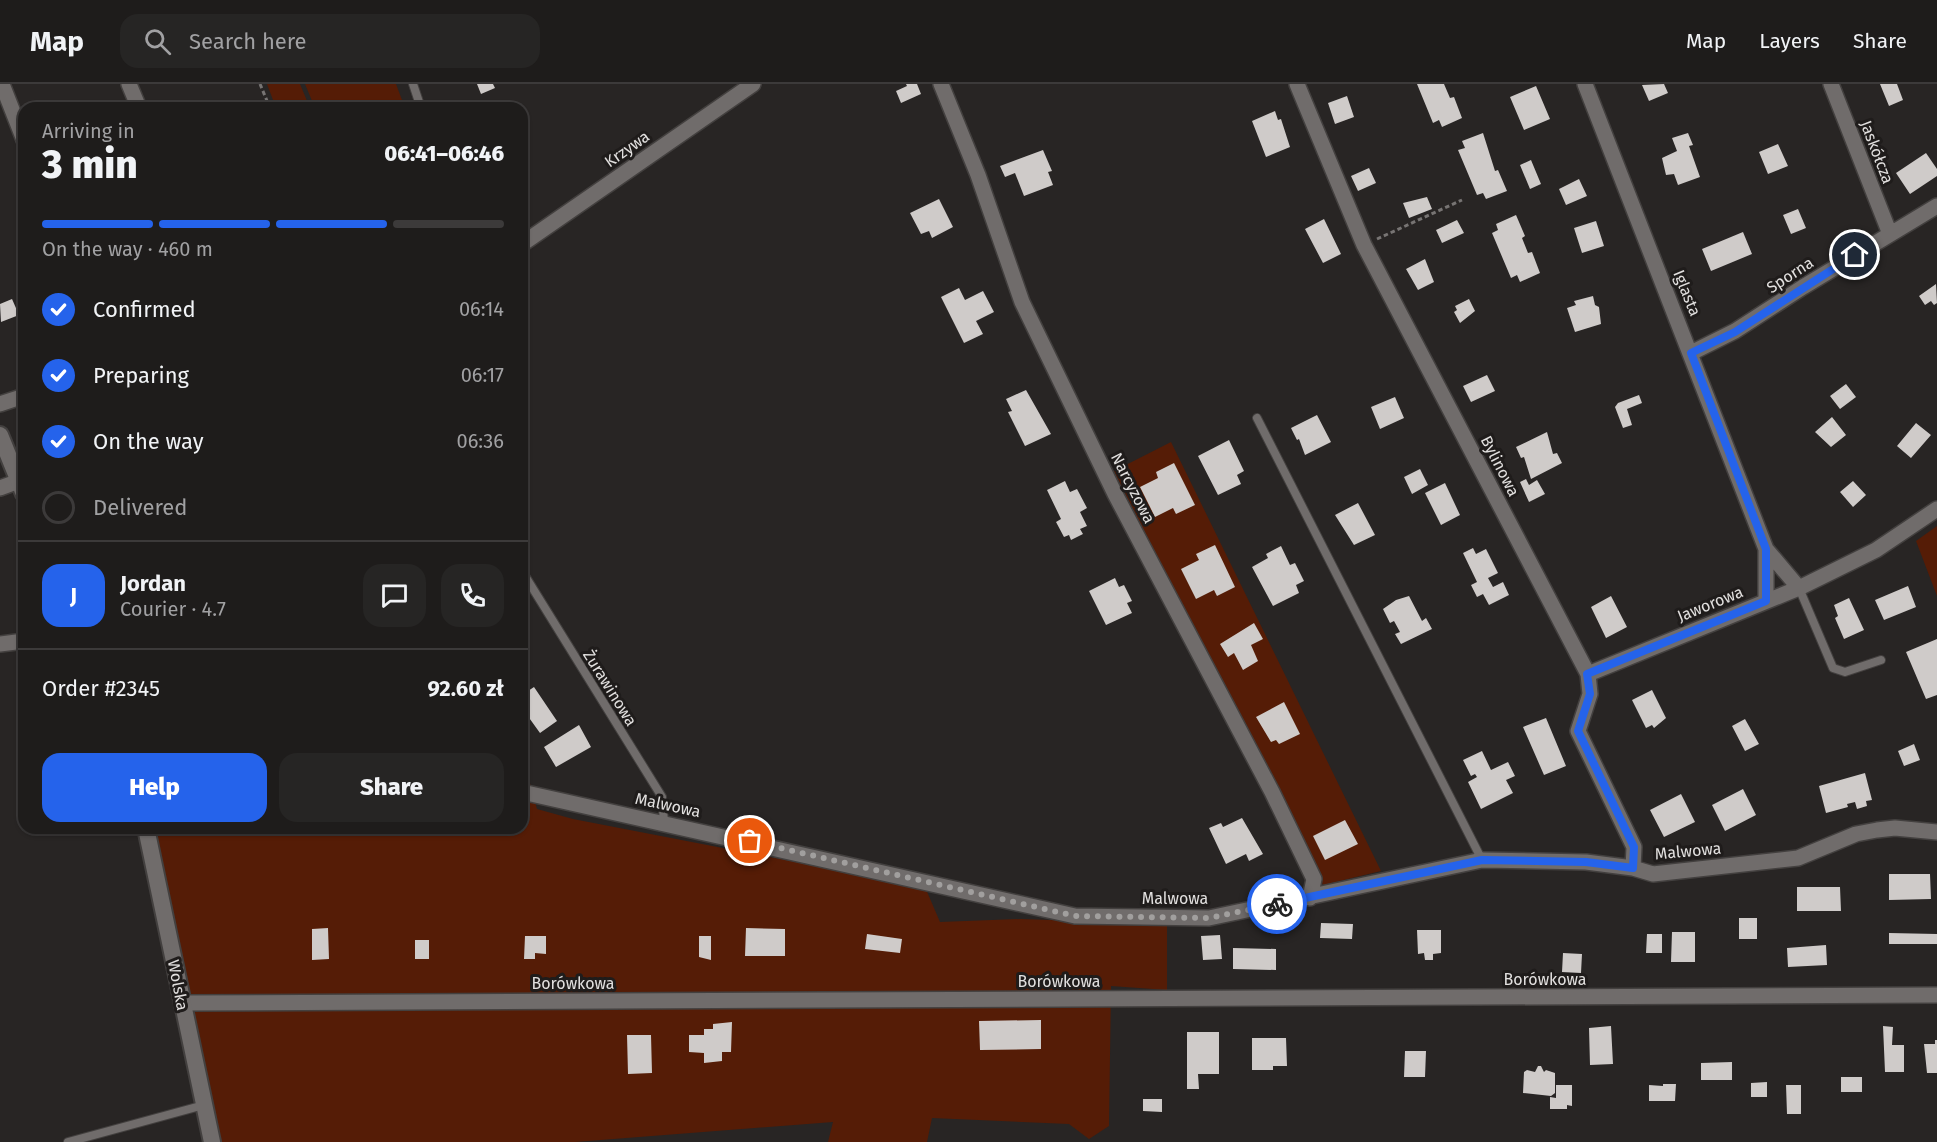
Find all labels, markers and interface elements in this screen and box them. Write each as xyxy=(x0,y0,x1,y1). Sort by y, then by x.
search box xyxy=(120,14,540,68)
text: Map xyxy=(30,25,84,58)
icon: search xyxy=(141,25,174,58)
text: Search here xyxy=(189,28,307,55)
text: Map xyxy=(1686,28,1726,54)
text: Layers xyxy=(1759,28,1820,54)
text: Share xyxy=(1853,28,1907,54)
street label: Jaskółcza xyxy=(1856,118,1898,186)
text: Arriving in xyxy=(42,119,135,143)
street label: Krzywa xyxy=(601,127,653,171)
text: 06:41–06:46 xyxy=(384,140,504,167)
text: 3 min xyxy=(42,142,138,188)
pin xyxy=(1829,229,1880,280)
text: On the way · 460 m xyxy=(42,237,213,261)
icon: home xyxy=(1838,238,1871,271)
street label: Sporna xyxy=(1763,253,1817,297)
street label: Iglasta xyxy=(1669,267,1705,319)
icon: check xyxy=(42,293,75,326)
text: Confirmed xyxy=(93,296,196,323)
text: 06:14 xyxy=(459,297,504,321)
icon: check xyxy=(42,359,75,392)
text: Preparing xyxy=(93,362,189,389)
text: 06:17 xyxy=(461,363,504,387)
icon: check xyxy=(42,425,75,458)
text: On the way xyxy=(93,428,204,455)
text: 06:36 xyxy=(457,429,504,453)
street label: Bylinowa xyxy=(1477,432,1523,500)
street label: Narcyzowa xyxy=(1107,449,1159,527)
text: Delivered xyxy=(93,494,188,521)
button: chat xyxy=(363,564,426,627)
button: phone xyxy=(441,564,504,627)
text: Jordan xyxy=(120,570,186,597)
text: J xyxy=(70,582,77,609)
street label: Jaworowa xyxy=(1674,582,1746,626)
text: Courier · 4.7 xyxy=(120,597,226,621)
street label: Żurawinowa xyxy=(579,646,642,730)
text: Order #2345 xyxy=(42,675,160,702)
text: 92.60 zł xyxy=(428,675,504,702)
button: Help xyxy=(42,753,267,822)
button: Share xyxy=(279,753,504,822)
street label: Malwowa xyxy=(634,789,702,821)
pin xyxy=(724,815,775,866)
icon: bag xyxy=(733,824,766,857)
street label: Malwowa xyxy=(1654,839,1722,863)
courier xyxy=(1247,874,1307,934)
icon: bike xyxy=(1261,888,1294,921)
street label: Malwowa xyxy=(1142,889,1208,908)
street label: Wolska xyxy=(164,958,192,1012)
street label: Borówkowa xyxy=(1504,970,1586,989)
street label: Borówkowa xyxy=(1018,972,1100,991)
street label: Borówkowa xyxy=(532,974,614,993)

